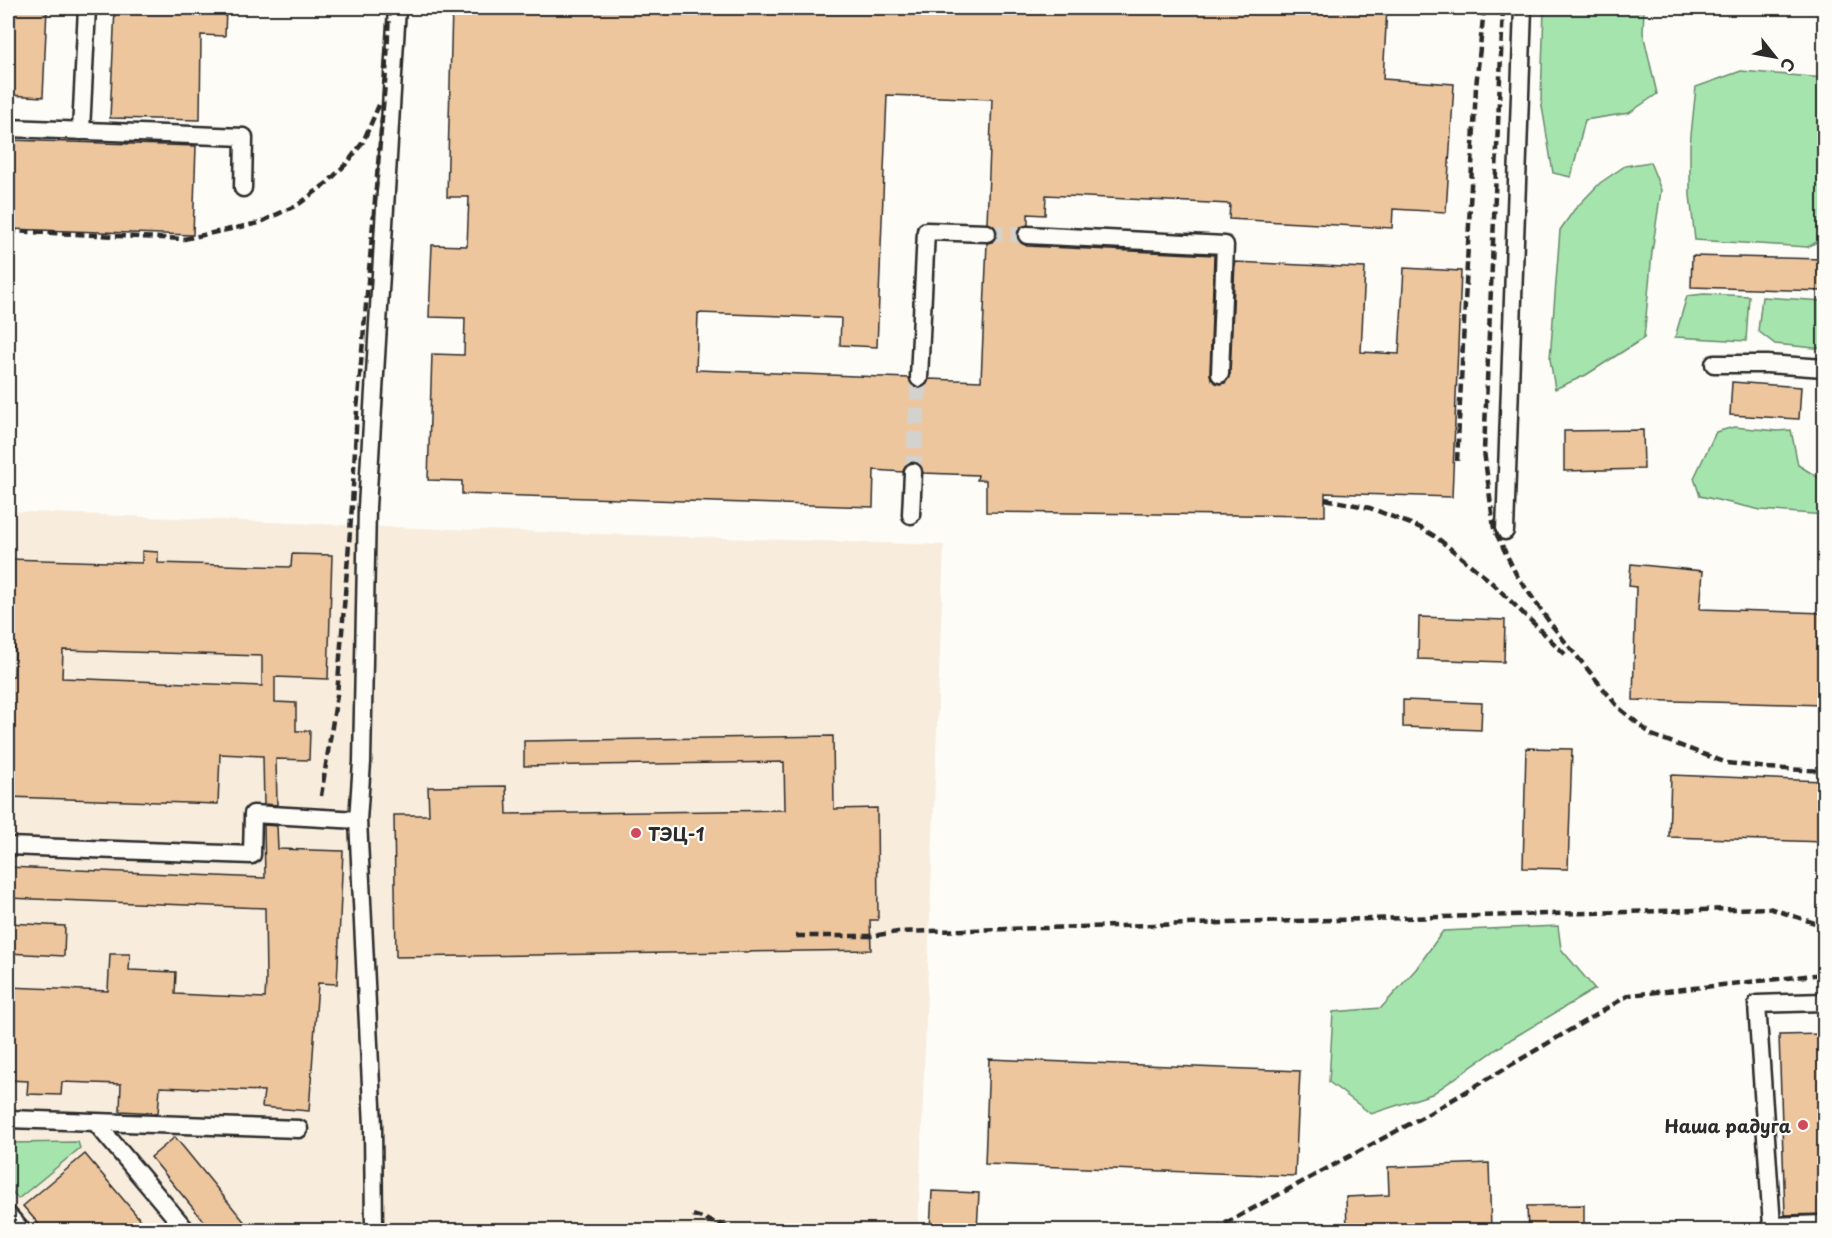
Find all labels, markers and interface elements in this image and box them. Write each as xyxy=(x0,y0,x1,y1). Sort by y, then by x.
north arrow xyxy=(1745,27,1805,87)
text: С xyxy=(1775,54,1802,77)
place label: ТЭЦ-1 xyxy=(648,820,705,847)
marker: ТЭЦ-1 xyxy=(629,826,643,840)
place label: Наша радуга xyxy=(1665,1112,1791,1139)
marker: Наша радуга xyxy=(1796,1118,1810,1132)

